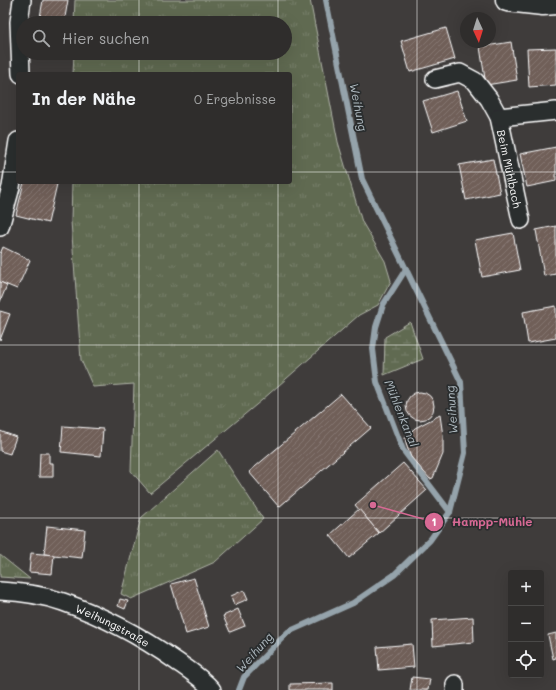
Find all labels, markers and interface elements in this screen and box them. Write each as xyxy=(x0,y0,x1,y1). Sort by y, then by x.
north arrow xyxy=(460,12,496,48)
search box xyxy=(16,16,292,60)
icon: search xyxy=(30,27,52,49)
text: Hier suchen xyxy=(62,28,149,48)
water label: Weihung xyxy=(347,82,371,132)
text: In der Nähe xyxy=(32,87,136,109)
text: 0 Ergebnisse xyxy=(194,90,276,107)
street label: Beim Mühlbach xyxy=(494,128,526,209)
water label: Mühlenkanal xyxy=(381,377,423,449)
water label: Weihung xyxy=(441,385,461,435)
callout: Hampp-Mühle xyxy=(424,510,541,534)
text: 1 xyxy=(431,513,437,529)
text: Hampp-Mühle xyxy=(452,513,532,529)
map controls xyxy=(508,570,544,678)
button: + xyxy=(508,570,544,606)
street label: Weihungstraße xyxy=(74,600,153,650)
button: − xyxy=(508,606,544,642)
water label: Weihung xyxy=(232,629,276,675)
button: locate xyxy=(508,642,544,678)

